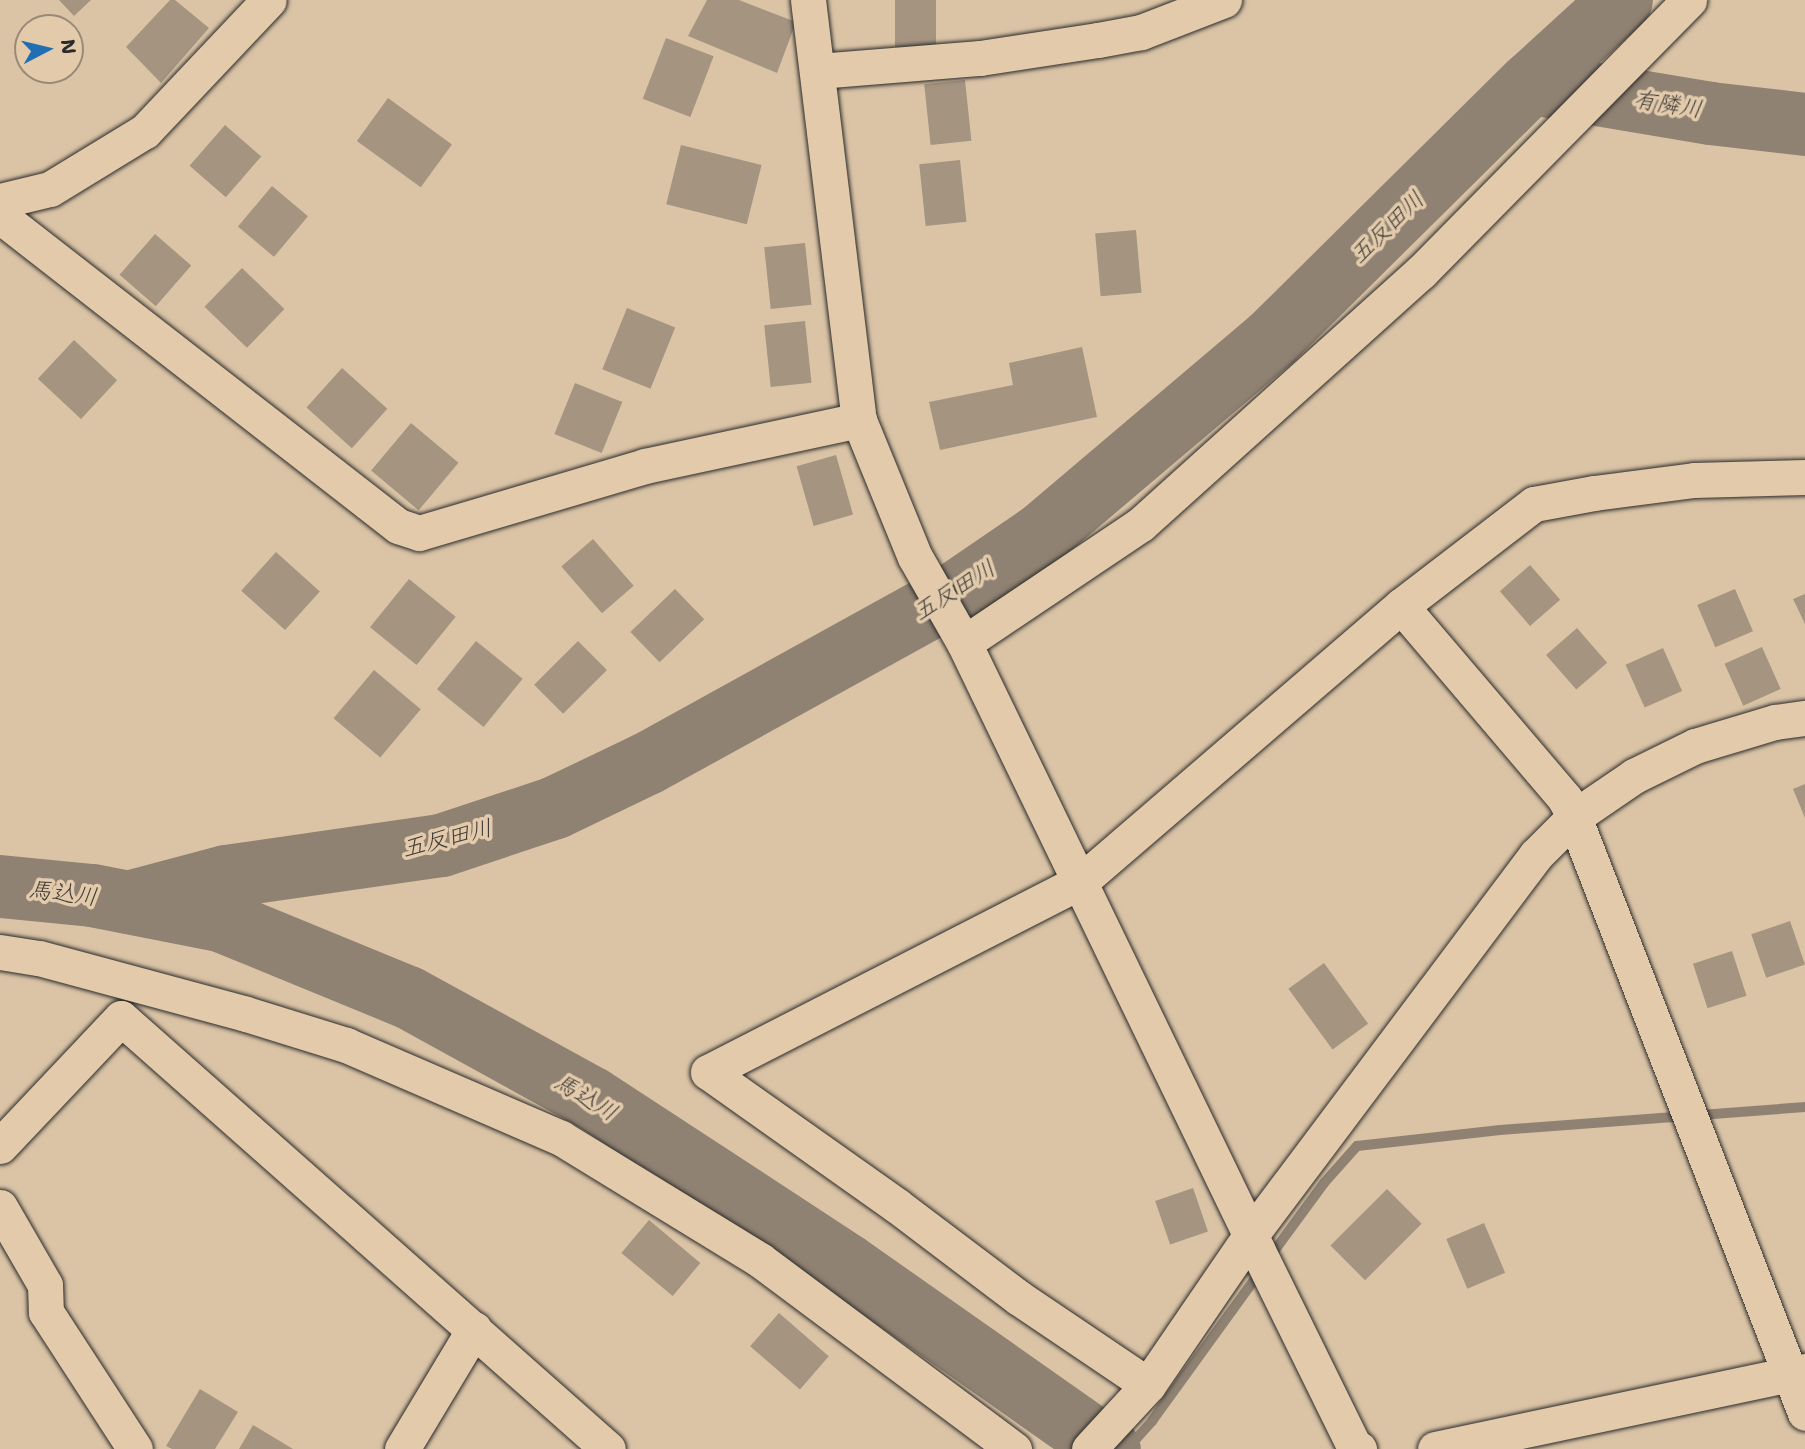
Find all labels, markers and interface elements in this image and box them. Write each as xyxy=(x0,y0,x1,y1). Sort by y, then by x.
north arrow xyxy=(14,14,84,84)
text: N xyxy=(55,38,82,56)
water label: 有隣川 xyxy=(1632,85,1704,123)
water label: 五反田川 xyxy=(1344,185,1430,269)
water label: 五反田川 xyxy=(908,554,1000,626)
water label: 五反田川 xyxy=(399,813,495,863)
water label: 馬込川 xyxy=(27,875,99,911)
water label: 馬込川 xyxy=(549,1067,623,1127)

